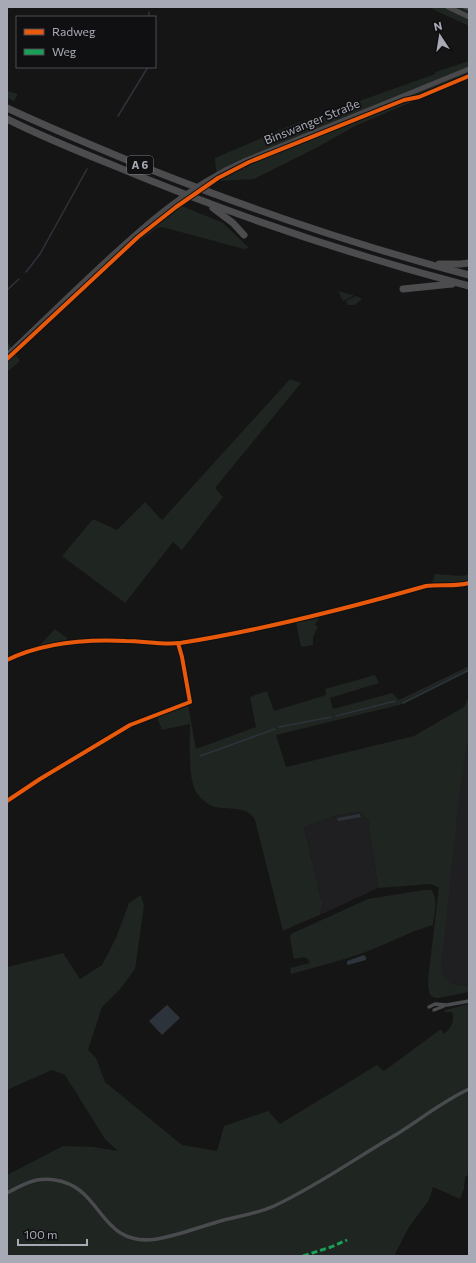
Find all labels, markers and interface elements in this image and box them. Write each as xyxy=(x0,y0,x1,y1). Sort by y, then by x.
legend xyxy=(16,16,156,68)
north arrow xyxy=(420,16,460,56)
text: N xyxy=(432,19,443,33)
text: Radweg xyxy=(52,24,96,38)
text: Weg xyxy=(52,44,77,58)
street label: Binswanger Straße xyxy=(262,95,361,147)
road number: A 6 xyxy=(127,156,153,174)
scale bar xyxy=(18,1221,87,1247)
text: 100 m xyxy=(24,1227,58,1241)

